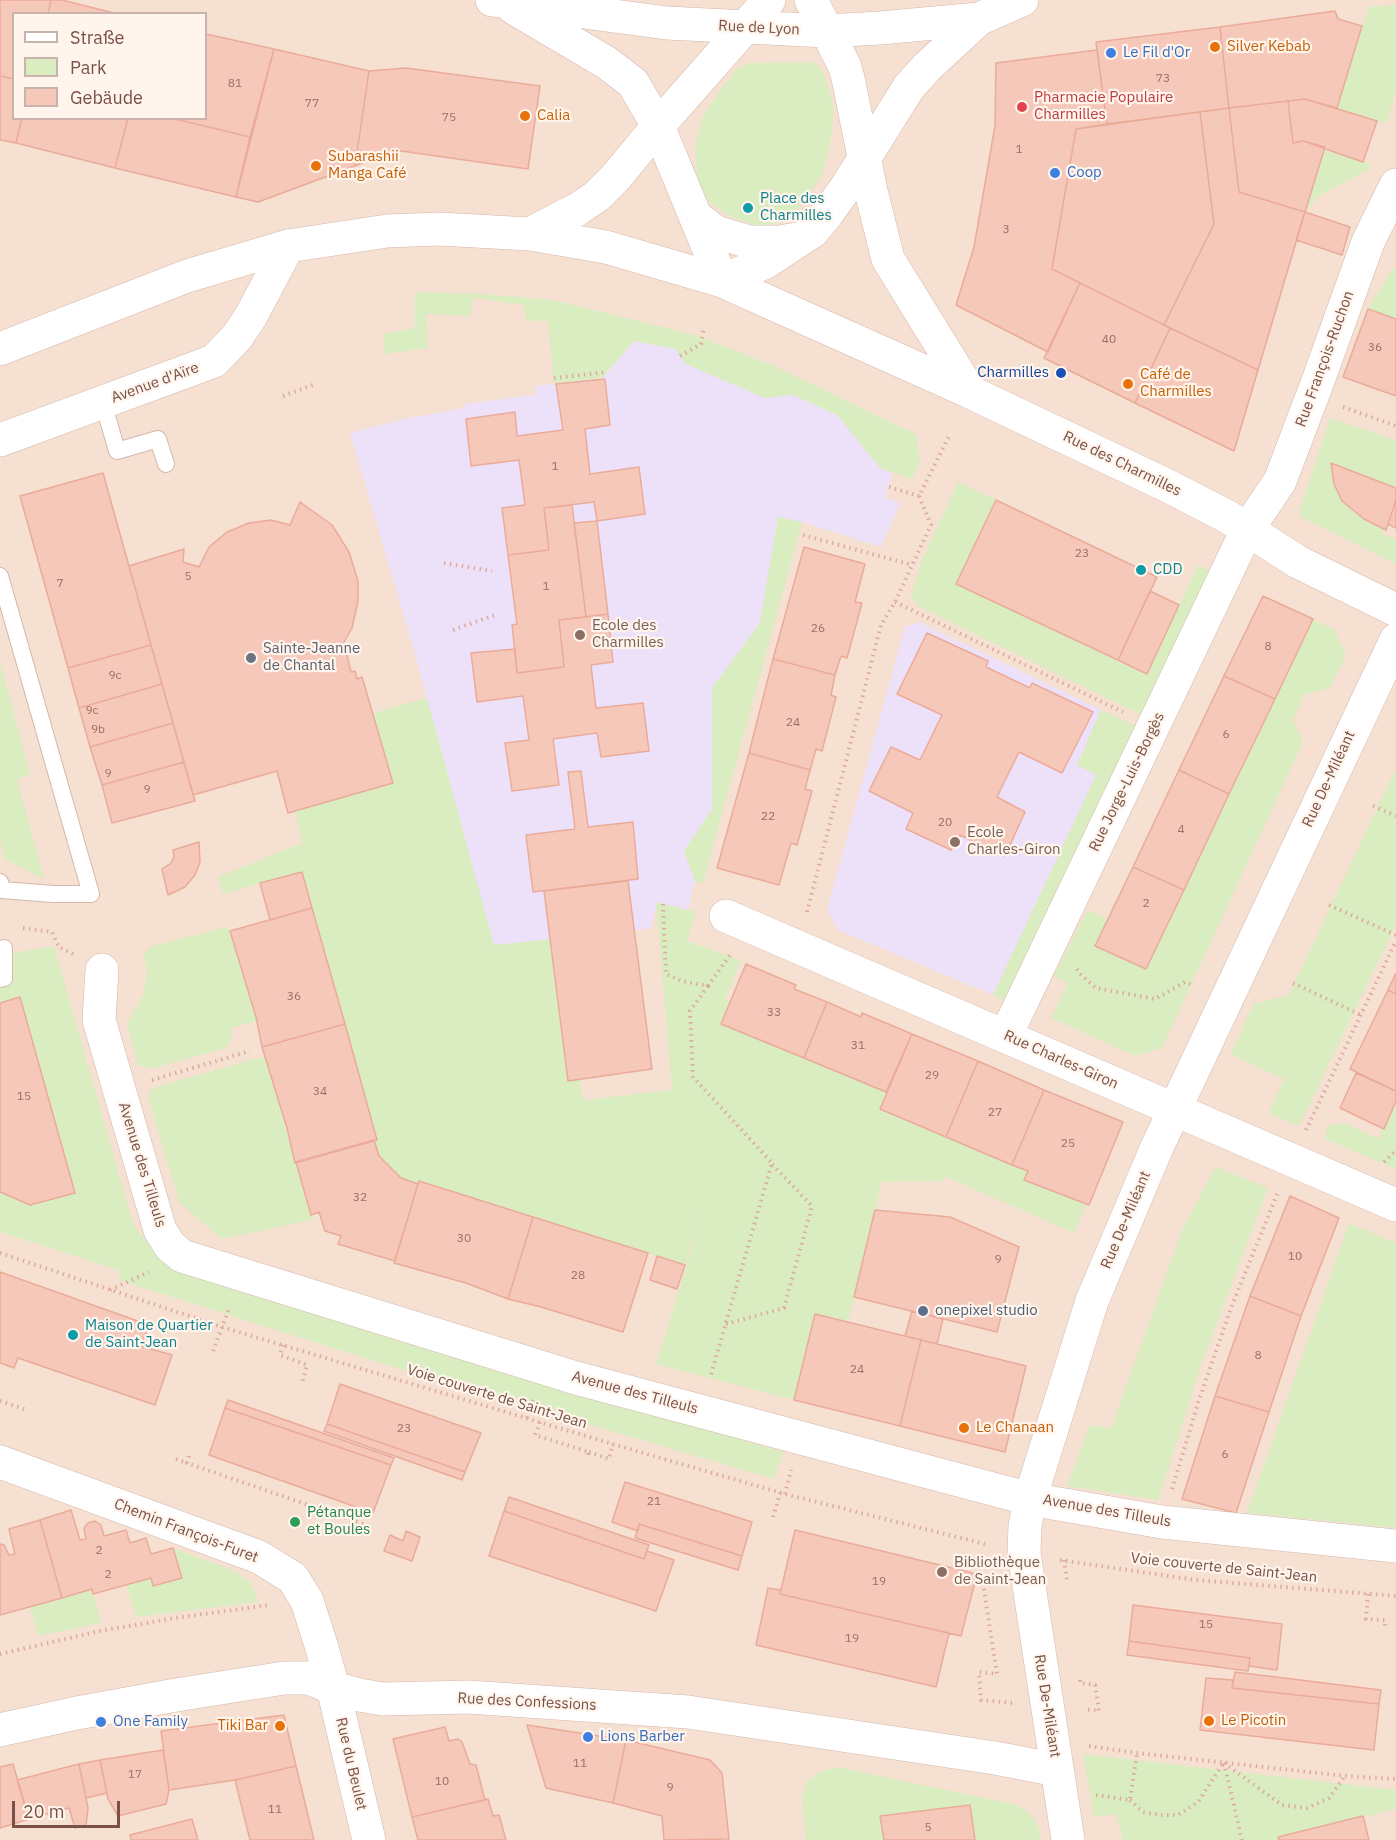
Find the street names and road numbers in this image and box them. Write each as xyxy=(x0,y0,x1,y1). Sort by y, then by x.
street label: Rue de Lyon xyxy=(718,17,800,39)
street label: Rue François-Ruchon xyxy=(1292,288,1358,430)
street label: Avenue d'Aïre xyxy=(109,359,201,407)
street label: Rue des Charmilles xyxy=(1060,428,1184,500)
street label: Rue Jorge-Luis-Borgès xyxy=(1085,709,1169,855)
street label: Rue De-Miléant xyxy=(1299,728,1359,830)
street label: Rue Charles-Giron xyxy=(1001,1027,1121,1093)
street label: Avenue des Tilleuls xyxy=(114,1100,170,1230)
street label: Rue De-Miléant xyxy=(1097,1168,1155,1272)
street label: Voie couverte de Saint-Jean xyxy=(405,1361,589,1433)
street label: Avenue des Tilleuls xyxy=(570,1367,700,1419)
street label: Avenue des Tilleuls xyxy=(1041,1491,1173,1531)
street label: Chemin François-Furet xyxy=(111,1495,261,1567)
street label: Voie couverte de Saint-Jean xyxy=(1130,1549,1318,1587)
street label: Rue De-Miléant xyxy=(1030,1653,1064,1759)
street label: Rue des Confessions xyxy=(457,1689,597,1715)
street label: Rue du Beulet xyxy=(332,1716,370,1812)

